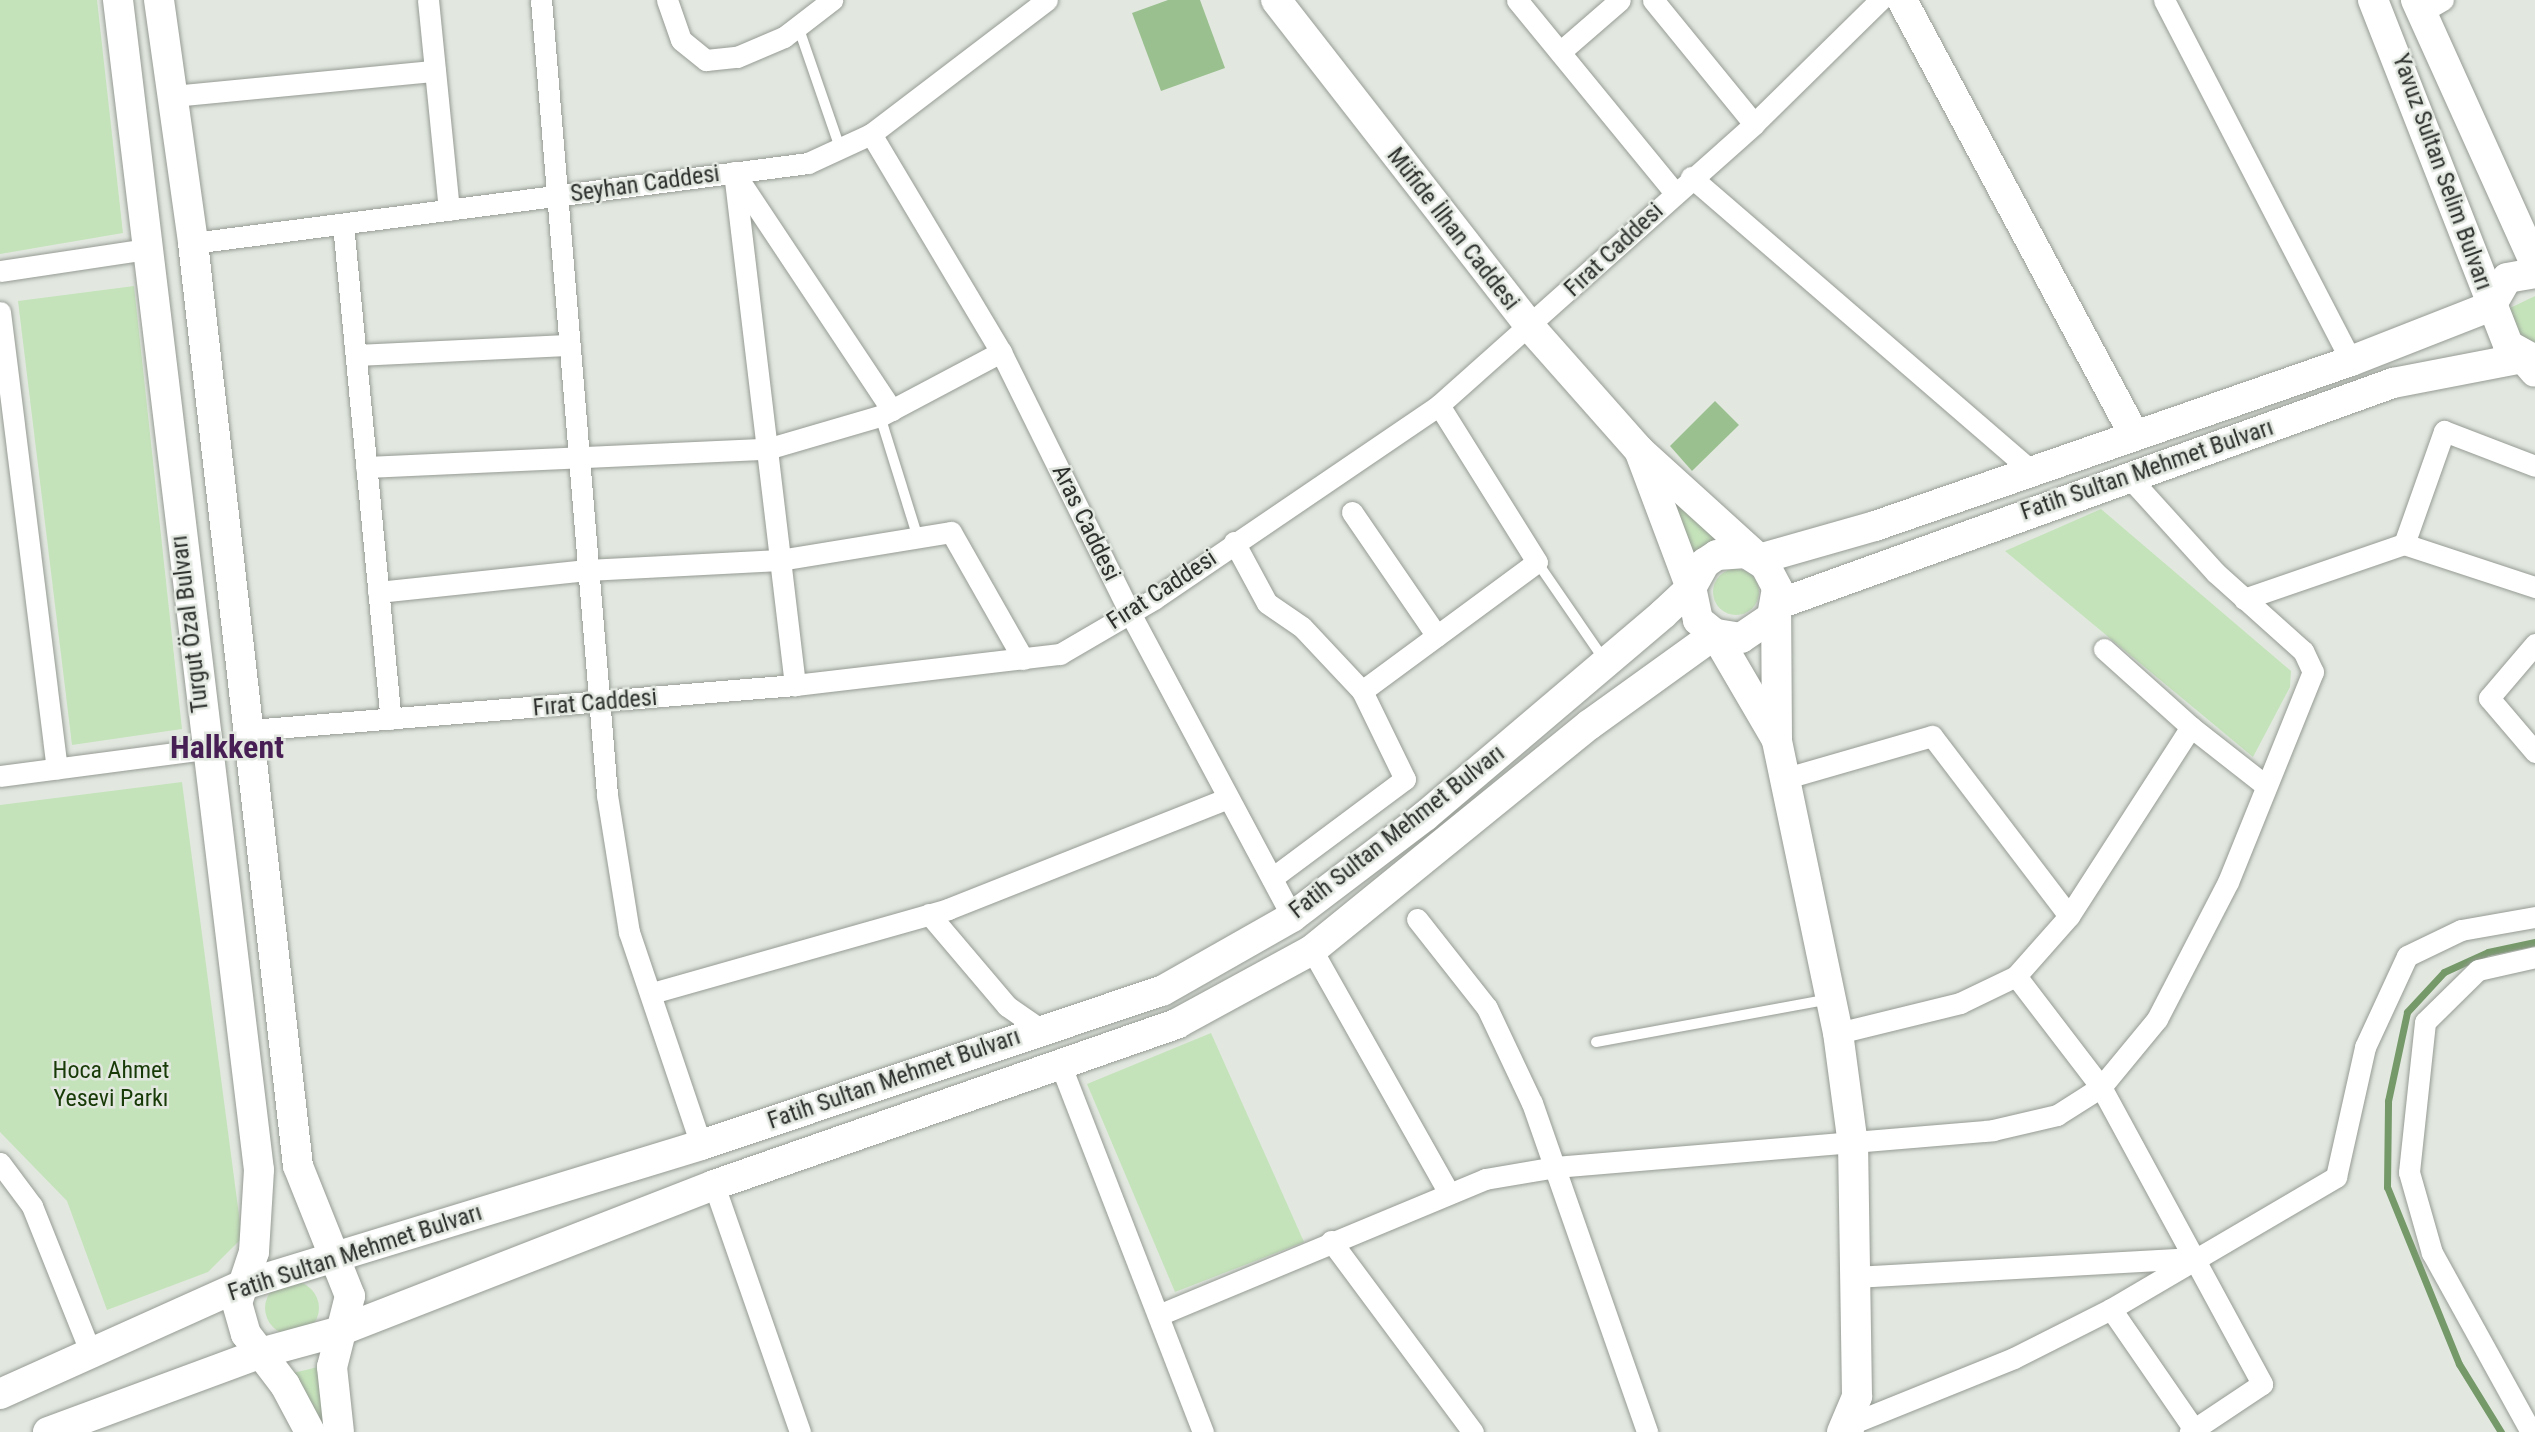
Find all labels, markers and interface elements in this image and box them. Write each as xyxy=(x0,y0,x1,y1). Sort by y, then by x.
street label: Yavuz Sultan Selim Bulvarı xyxy=(2386,50,2498,294)
street label: Müfide İlhan Caddesi xyxy=(1381,142,1525,316)
street label: Seyhan Caddesi xyxy=(569,159,721,209)
street label: Fırat Caddesi xyxy=(1559,197,1669,303)
street label: Fatih Sultan Mehmet Bulvarı xyxy=(2017,413,2277,527)
street label: Aras Caddesi xyxy=(1046,460,1126,586)
street label: Turgut Özal Bulvarı xyxy=(165,534,215,714)
street label: Fırat Caddesi xyxy=(1102,544,1222,636)
street label: Fırat Caddesi xyxy=(532,683,658,723)
district label: Halkkent xyxy=(170,728,284,766)
street label: Fatih Sultan Mehmet Bulvarı xyxy=(1284,739,1510,925)
street label: Fatih Sultan Mehmet Bulvarı xyxy=(764,1022,1024,1136)
park label: Hoca Ahmet Yesevi Parkı xyxy=(53,1057,169,1113)
street label: Fatih Sultan Mehmet Bulvarı xyxy=(224,1198,486,1308)

